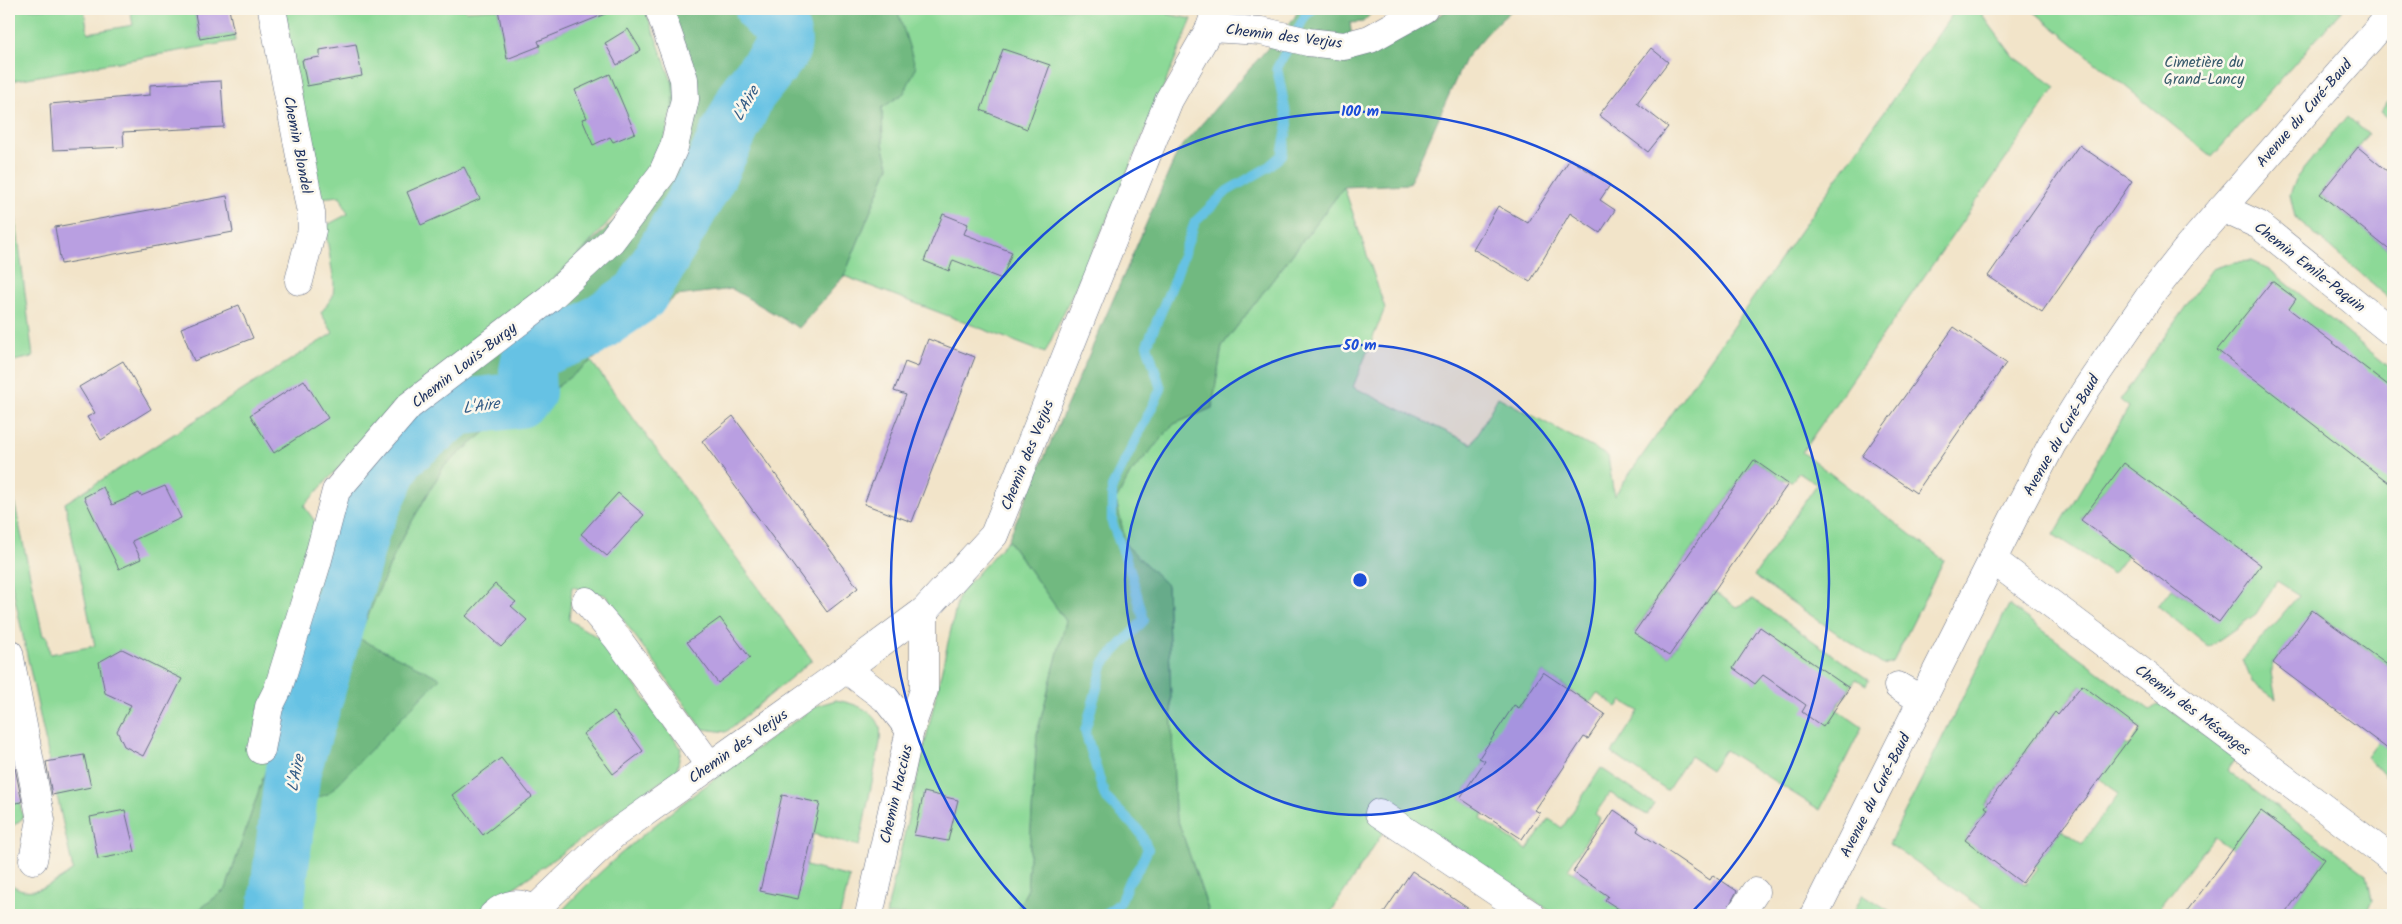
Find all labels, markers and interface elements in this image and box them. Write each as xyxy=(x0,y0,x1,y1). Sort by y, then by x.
street label: Chemin des Verjus xyxy=(1224,18,1344,56)
park label: Cimetière du Grand-Lancy xyxy=(2164,51,2245,92)
street label: Avenue du Curé-Baud xyxy=(2251,54,2359,173)
water label: L'Aire xyxy=(726,80,767,126)
street label: Chemin Blondel xyxy=(276,94,318,196)
text: 100 m xyxy=(1341,100,1379,124)
street label: Chemin Emile-Paquin xyxy=(2248,216,2370,319)
street label: Chemin Louis-Burgy xyxy=(407,316,523,415)
text: 50 m xyxy=(1342,334,1377,358)
street label: Avenue du Curé-Baud xyxy=(2017,370,2107,501)
water label: L'Aire xyxy=(461,391,503,421)
street label: Chemin des Verjus xyxy=(995,396,1061,514)
centre of rings xyxy=(1351,571,1369,589)
street label: Chemin des Mésanges xyxy=(2129,659,2256,763)
street label: Chemin des Verjus xyxy=(684,703,794,790)
street label: Avenue du Curé-Baud xyxy=(1834,729,1918,862)
street label: Chemin Haccius xyxy=(874,742,920,846)
water label: L'Aire xyxy=(281,751,313,794)

